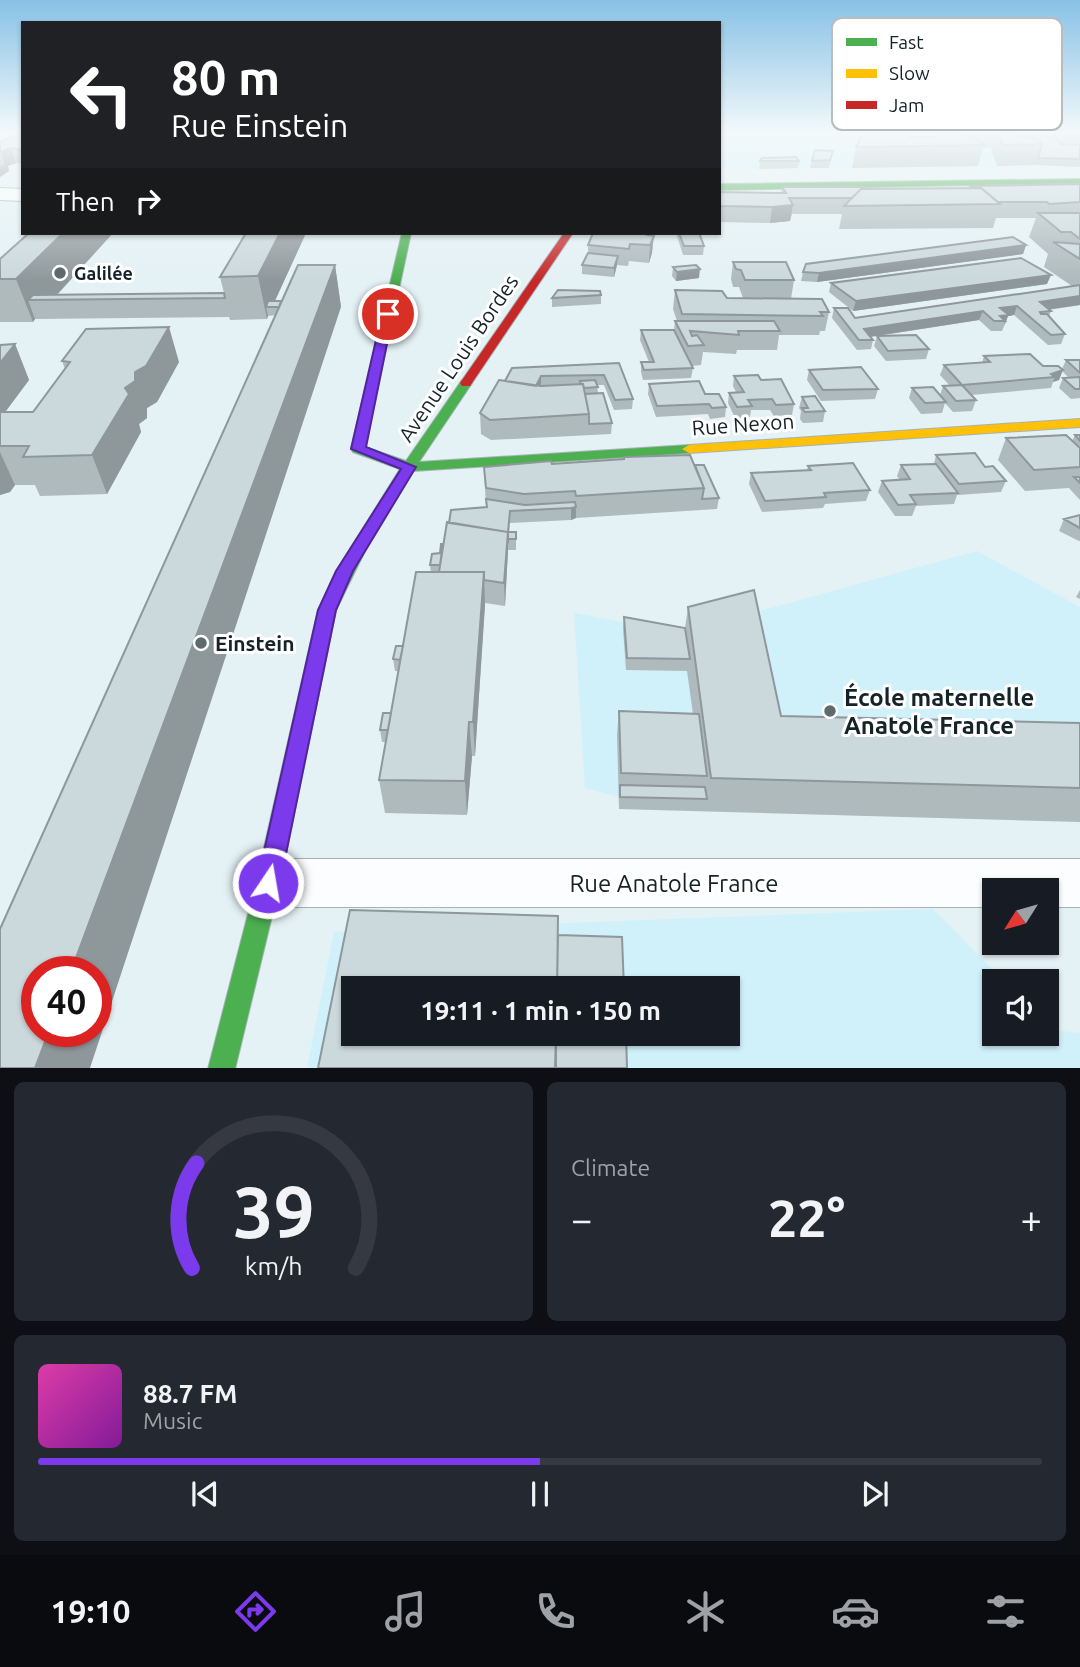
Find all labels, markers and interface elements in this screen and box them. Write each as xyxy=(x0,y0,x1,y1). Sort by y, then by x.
legend xyxy=(832,18,1062,130)
text: Fast xyxy=(889,31,924,53)
icon: left xyxy=(56,49,147,140)
text: 80 m xyxy=(171,49,280,104)
text: Slow xyxy=(889,62,930,84)
text: Jam xyxy=(889,94,925,116)
text: Rue Einstein xyxy=(171,107,348,143)
icon: right xyxy=(129,182,167,220)
text: Then xyxy=(56,187,115,216)
place label: Galilée xyxy=(74,263,133,283)
marker: Galilée xyxy=(52,265,68,281)
street label: Avenue Louis Bordes xyxy=(393,270,523,446)
pin xyxy=(358,284,418,344)
icon: arrive xyxy=(369,295,407,333)
street label: Rue Nexon xyxy=(691,408,795,440)
place label: Einstein xyxy=(215,631,294,655)
marker: Einstein xyxy=(193,635,209,651)
place label: École maternelle Anatole France xyxy=(844,682,1034,739)
marker: École maternelle Anatole France xyxy=(822,703,838,719)
position arrow xyxy=(231,846,305,920)
street label: Rue Anatole France xyxy=(569,870,779,897)
north arrow xyxy=(982,878,1059,956)
map controls xyxy=(982,878,1059,1046)
speed limit sign: 40 xyxy=(21,956,112,1047)
button: sound xyxy=(982,969,1059,1046)
text: 19:11 · 1 min · 150 m xyxy=(420,996,661,1025)
text: Climate xyxy=(571,1155,650,1180)
text: 39 xyxy=(232,1170,315,1252)
text: 22° xyxy=(768,1189,845,1247)
text: − xyxy=(571,1198,592,1240)
text: + xyxy=(1021,1198,1042,1240)
text: km/h xyxy=(245,1251,302,1279)
text: 88.7 FM xyxy=(143,1379,237,1408)
text: Music xyxy=(143,1408,202,1433)
icon: previous xyxy=(186,1475,224,1513)
icon: pause xyxy=(521,1475,559,1513)
icon: next xyxy=(856,1475,894,1513)
icon: directions xyxy=(231,1587,280,1636)
icon: music xyxy=(381,1587,430,1636)
icon: phone xyxy=(531,1587,580,1636)
icon: climate xyxy=(681,1587,730,1636)
icon: car xyxy=(831,1587,880,1636)
icon: filters xyxy=(981,1587,1030,1636)
text: 19:10 xyxy=(50,1593,131,1629)

